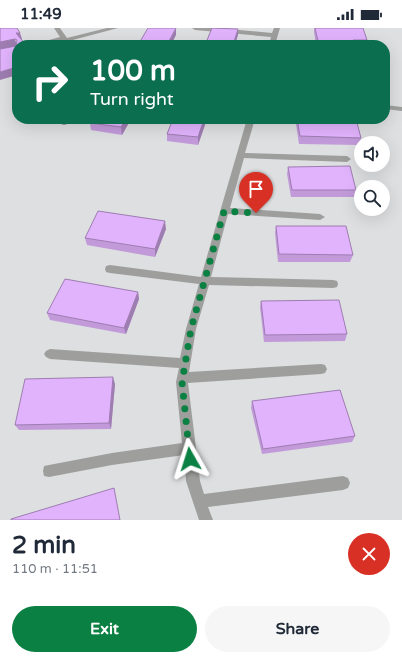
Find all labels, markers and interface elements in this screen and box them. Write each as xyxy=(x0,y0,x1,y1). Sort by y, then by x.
text: 11:49 xyxy=(20,5,62,23)
text: 100 m xyxy=(90,54,176,88)
icon: right xyxy=(24,56,76,108)
text: Turn right xyxy=(90,88,174,110)
map controls xyxy=(354,136,390,216)
button: sound xyxy=(354,136,390,172)
pin xyxy=(239,172,273,213)
icon: arrive xyxy=(245,178,267,200)
button: search xyxy=(354,180,390,216)
position arrow xyxy=(169,438,211,480)
text: 2 min xyxy=(12,531,76,560)
button: close xyxy=(348,533,390,575)
text: 110 m · 11:51 xyxy=(12,561,98,577)
button: Exit xyxy=(12,606,197,652)
button: Share xyxy=(205,606,390,652)

